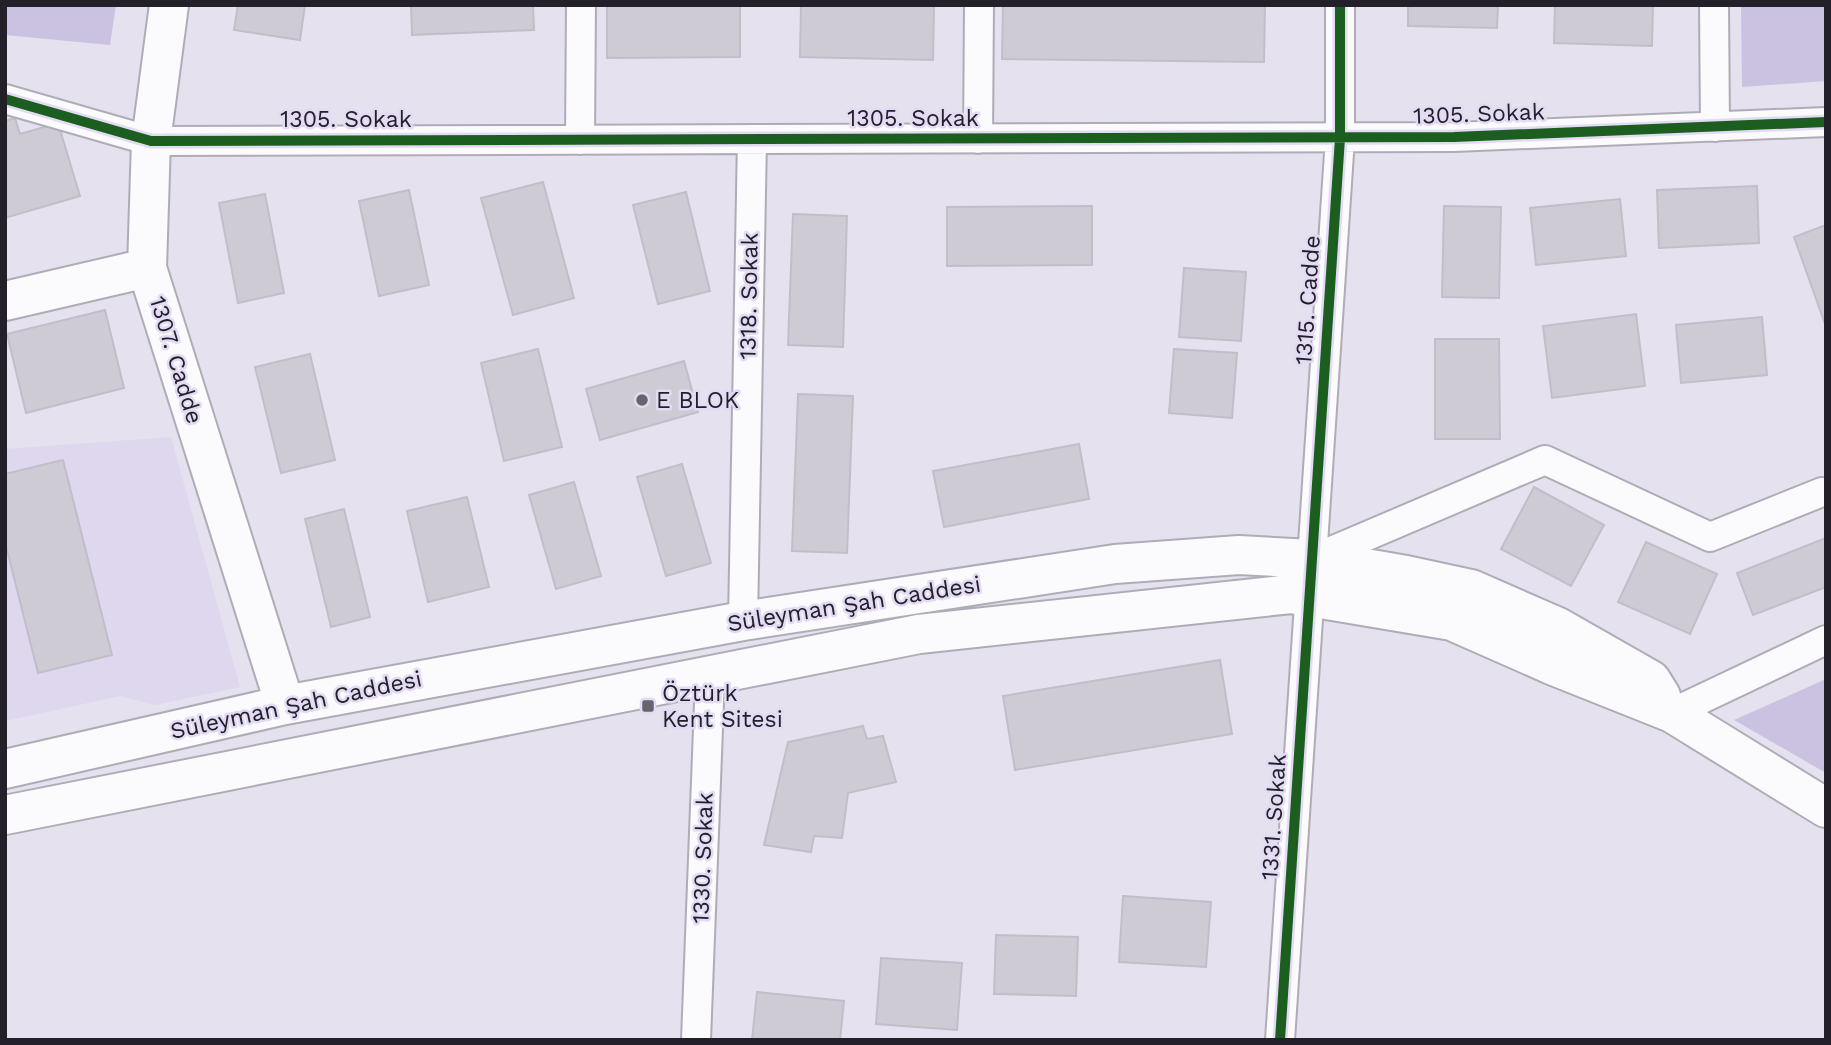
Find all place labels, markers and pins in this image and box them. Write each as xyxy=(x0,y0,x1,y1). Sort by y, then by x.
place label: E BLOK xyxy=(656,387,739,414)
marker: E BLOK xyxy=(634,392,650,408)
place label: Öztürk Kent Sitesi xyxy=(662,680,783,733)
marker: Öztürk Kent Sitesi xyxy=(640,698,656,714)

